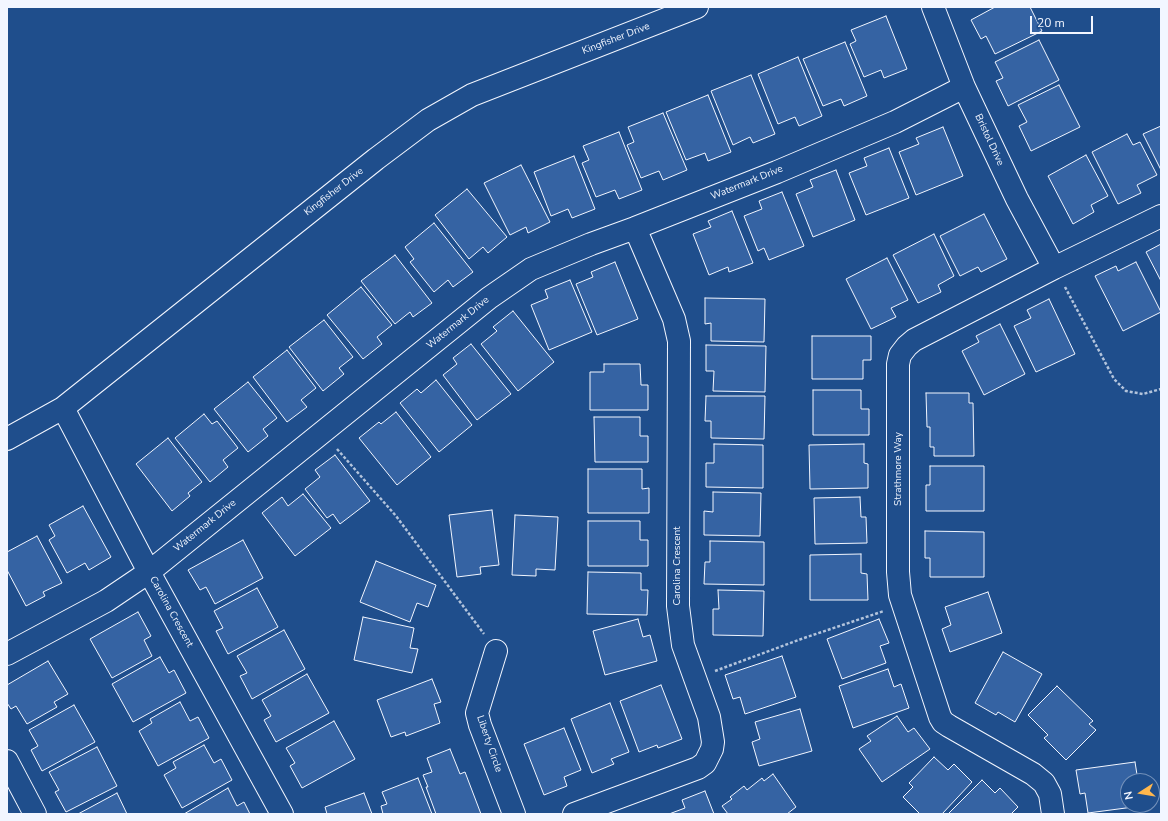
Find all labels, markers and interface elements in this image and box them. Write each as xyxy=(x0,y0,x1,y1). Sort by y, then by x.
scale bar xyxy=(1032,8,1095,34)
text: 20 m xyxy=(1037,15,1065,31)
street label: Kingfisher Drive xyxy=(581,21,651,57)
street label: Bristol Drive xyxy=(972,112,1006,168)
street label: Watermark Drive xyxy=(709,163,785,203)
street label: Kingfisher Drive xyxy=(302,165,366,219)
street label: Watermark Drive xyxy=(424,294,492,352)
street label: Strathmore Way xyxy=(893,432,905,506)
street label: Watermark Drive xyxy=(171,497,239,555)
street label: Carolina Crescent xyxy=(672,526,684,606)
street label: Carolina Crescent xyxy=(147,574,195,650)
street label: Liberty Circle xyxy=(474,714,504,774)
north arrow xyxy=(1120,773,1160,813)
text: N xyxy=(1121,790,1137,801)

